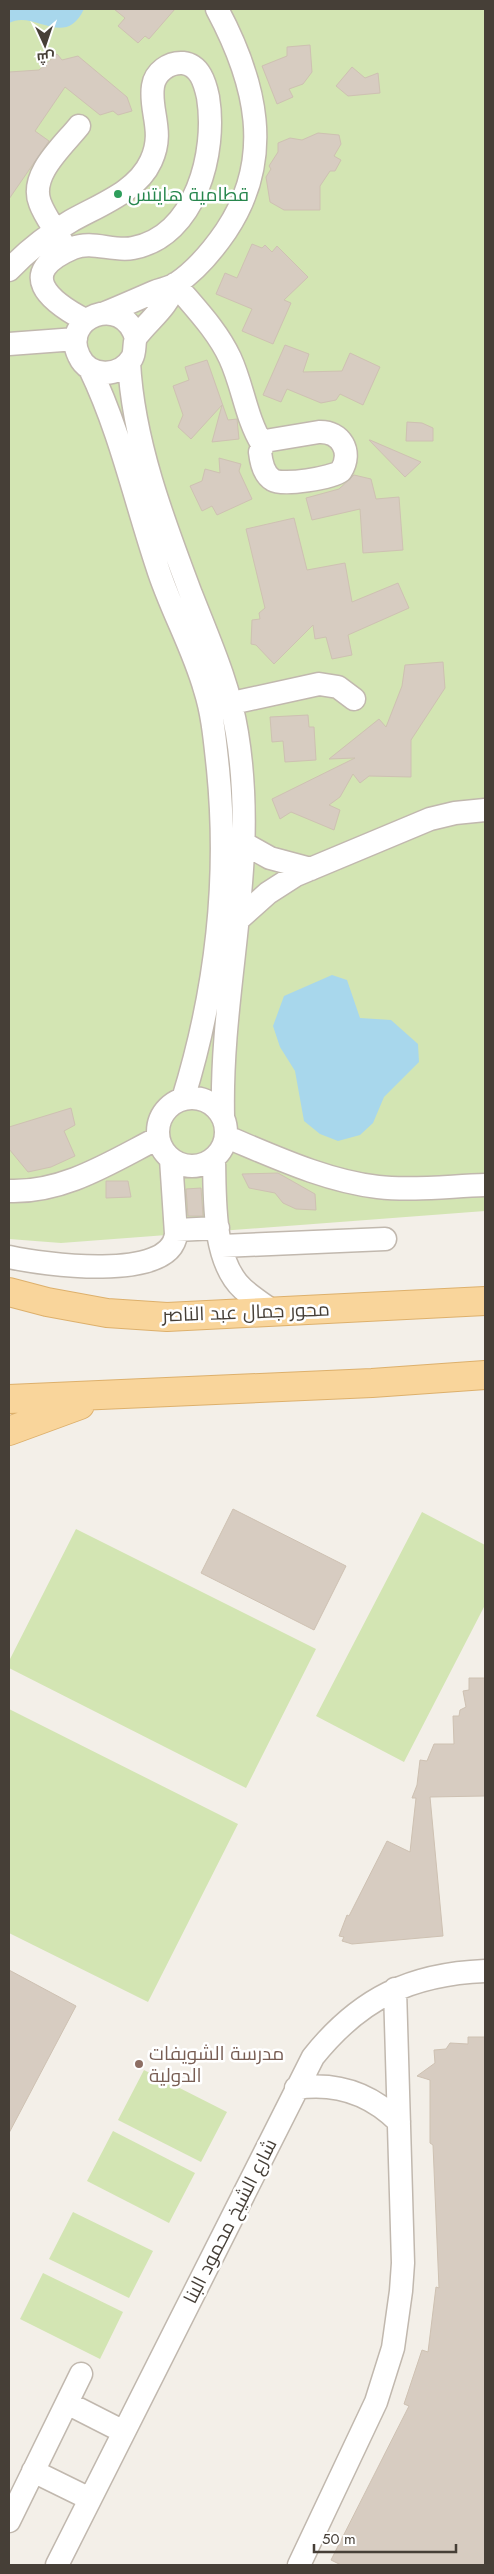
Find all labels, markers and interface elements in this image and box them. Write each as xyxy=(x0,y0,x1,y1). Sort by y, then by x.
north arrow xyxy=(20,20,70,70)
text: ش xyxy=(36,48,55,68)
place label: قطامية هايتس xyxy=(128,181,249,208)
marker: قطامية هايتس xyxy=(112,188,124,200)
street label: محور جمال عبد الناصر xyxy=(161,1296,330,1328)
place label: مدرسة الشويفات الدولية xyxy=(149,2040,284,2089)
marker: مدرسة الشويفات الدولية xyxy=(133,2058,145,2070)
street label: شارع الشيخ محمود البنا xyxy=(177,2134,283,2308)
scale bar xyxy=(314,2522,456,2554)
text: 50 m xyxy=(322,2528,356,2550)

